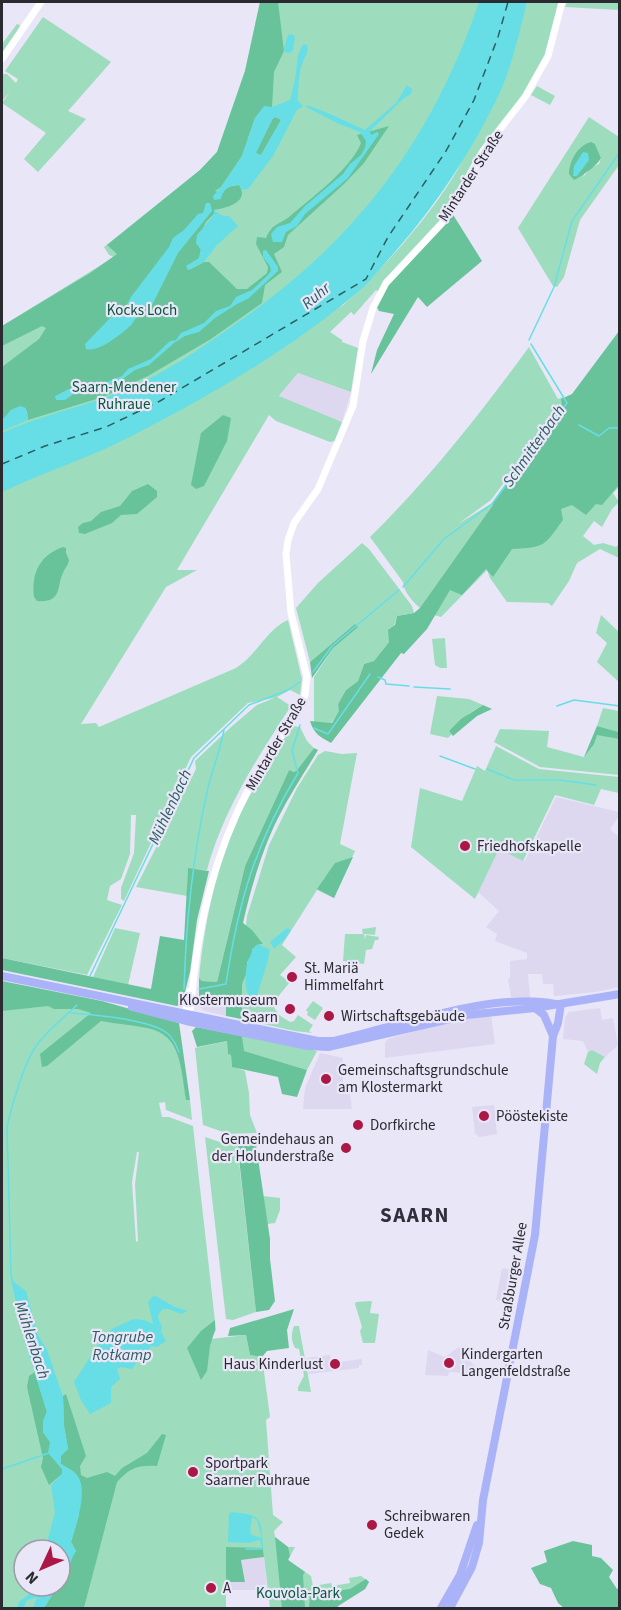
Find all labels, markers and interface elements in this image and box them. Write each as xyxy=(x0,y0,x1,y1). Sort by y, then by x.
street label: Mintarder Straße xyxy=(434,126,508,226)
water label: Ruhr xyxy=(297,277,336,314)
park label: Kocks Loch xyxy=(107,300,177,321)
park label: Saarn-Mendener Ruhraue xyxy=(72,377,177,415)
water label: Schmitterbach xyxy=(498,400,570,492)
street label: Mintarder Straße xyxy=(241,693,311,795)
water label: Mühlenbach xyxy=(143,766,197,848)
place label: Friedhofskapelle xyxy=(477,836,581,857)
marker: Friedhofskapelle xyxy=(458,839,472,853)
place label: St. Mariä Himmelfahrt xyxy=(304,958,384,996)
marker: St. Mariä Himmelfahrt xyxy=(285,970,299,984)
place label: Klostermuseum Saarn xyxy=(179,990,278,1028)
marker: Klostermuseum Saarn xyxy=(283,1002,297,1016)
place label: Wirtschaftsgebäude xyxy=(341,1006,465,1027)
marker: Wirtschaftsgebäude xyxy=(322,1009,336,1023)
place label: Gemeinschaftsgrundschule am Klostermarkt xyxy=(338,1060,509,1098)
marker: Gemeinschaftsgrundschule am Klostermarkt xyxy=(319,1072,333,1086)
place label: Pööstekiste xyxy=(496,1106,568,1127)
marker: Pööstekiste xyxy=(477,1109,491,1123)
place label: Dorfkirche xyxy=(370,1115,436,1136)
marker: Dorfkirche xyxy=(351,1118,365,1132)
place label: Gemeindehaus an der Holunderstraße xyxy=(211,1129,334,1167)
marker: Gemeindehaus an der Holunderstraße xyxy=(339,1141,353,1155)
district label: SAARN xyxy=(380,1200,450,1230)
street label: Straßburger Allee xyxy=(493,1221,533,1331)
water label: Mühlenbach xyxy=(9,1298,55,1382)
water label: Tongrube Rotkamp xyxy=(91,1326,153,1366)
place label: Kindergarten Langenfeldstraße xyxy=(461,1344,570,1382)
place label: Haus Kinderlust xyxy=(224,1354,323,1375)
marker: Kindergarten Langenfeldstraße xyxy=(442,1356,456,1370)
marker: Haus Kinderlust xyxy=(328,1357,342,1371)
place label: Sportpark Saarner Ruhraue xyxy=(205,1453,310,1491)
marker: Sportpark Saarner Ruhraue xyxy=(186,1465,200,1479)
place label: Schreibwaren Gedek xyxy=(384,1506,470,1544)
marker: Schreibwaren Gedek xyxy=(365,1518,379,1532)
north arrow xyxy=(12,1538,72,1598)
text: N xyxy=(20,1566,44,1589)
place label: A xyxy=(223,1578,232,1599)
marker: A xyxy=(204,1581,218,1595)
park label: Kouvola-Park xyxy=(256,1583,341,1604)

